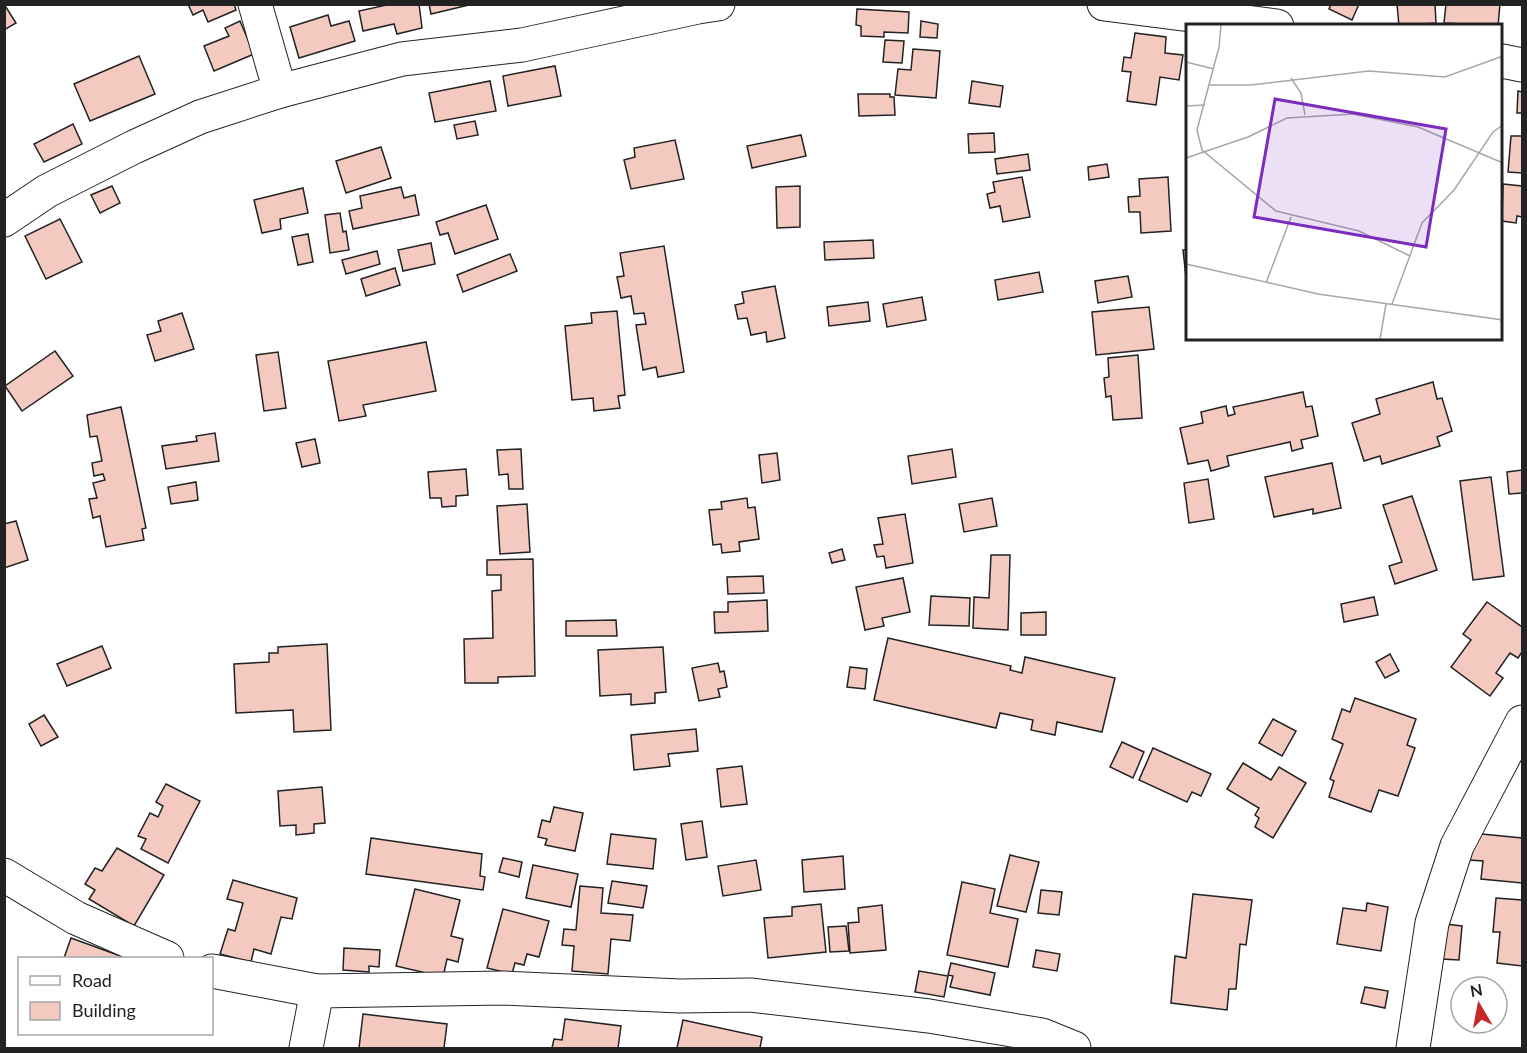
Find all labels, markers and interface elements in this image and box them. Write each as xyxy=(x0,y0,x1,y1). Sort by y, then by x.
inset map xyxy=(1186,24,1503,340)
legend xyxy=(18,957,213,1035)
text: Road xyxy=(72,969,112,991)
north arrow xyxy=(1449,975,1509,1035)
text: N xyxy=(1469,979,1484,1000)
text: Building xyxy=(72,999,136,1021)

